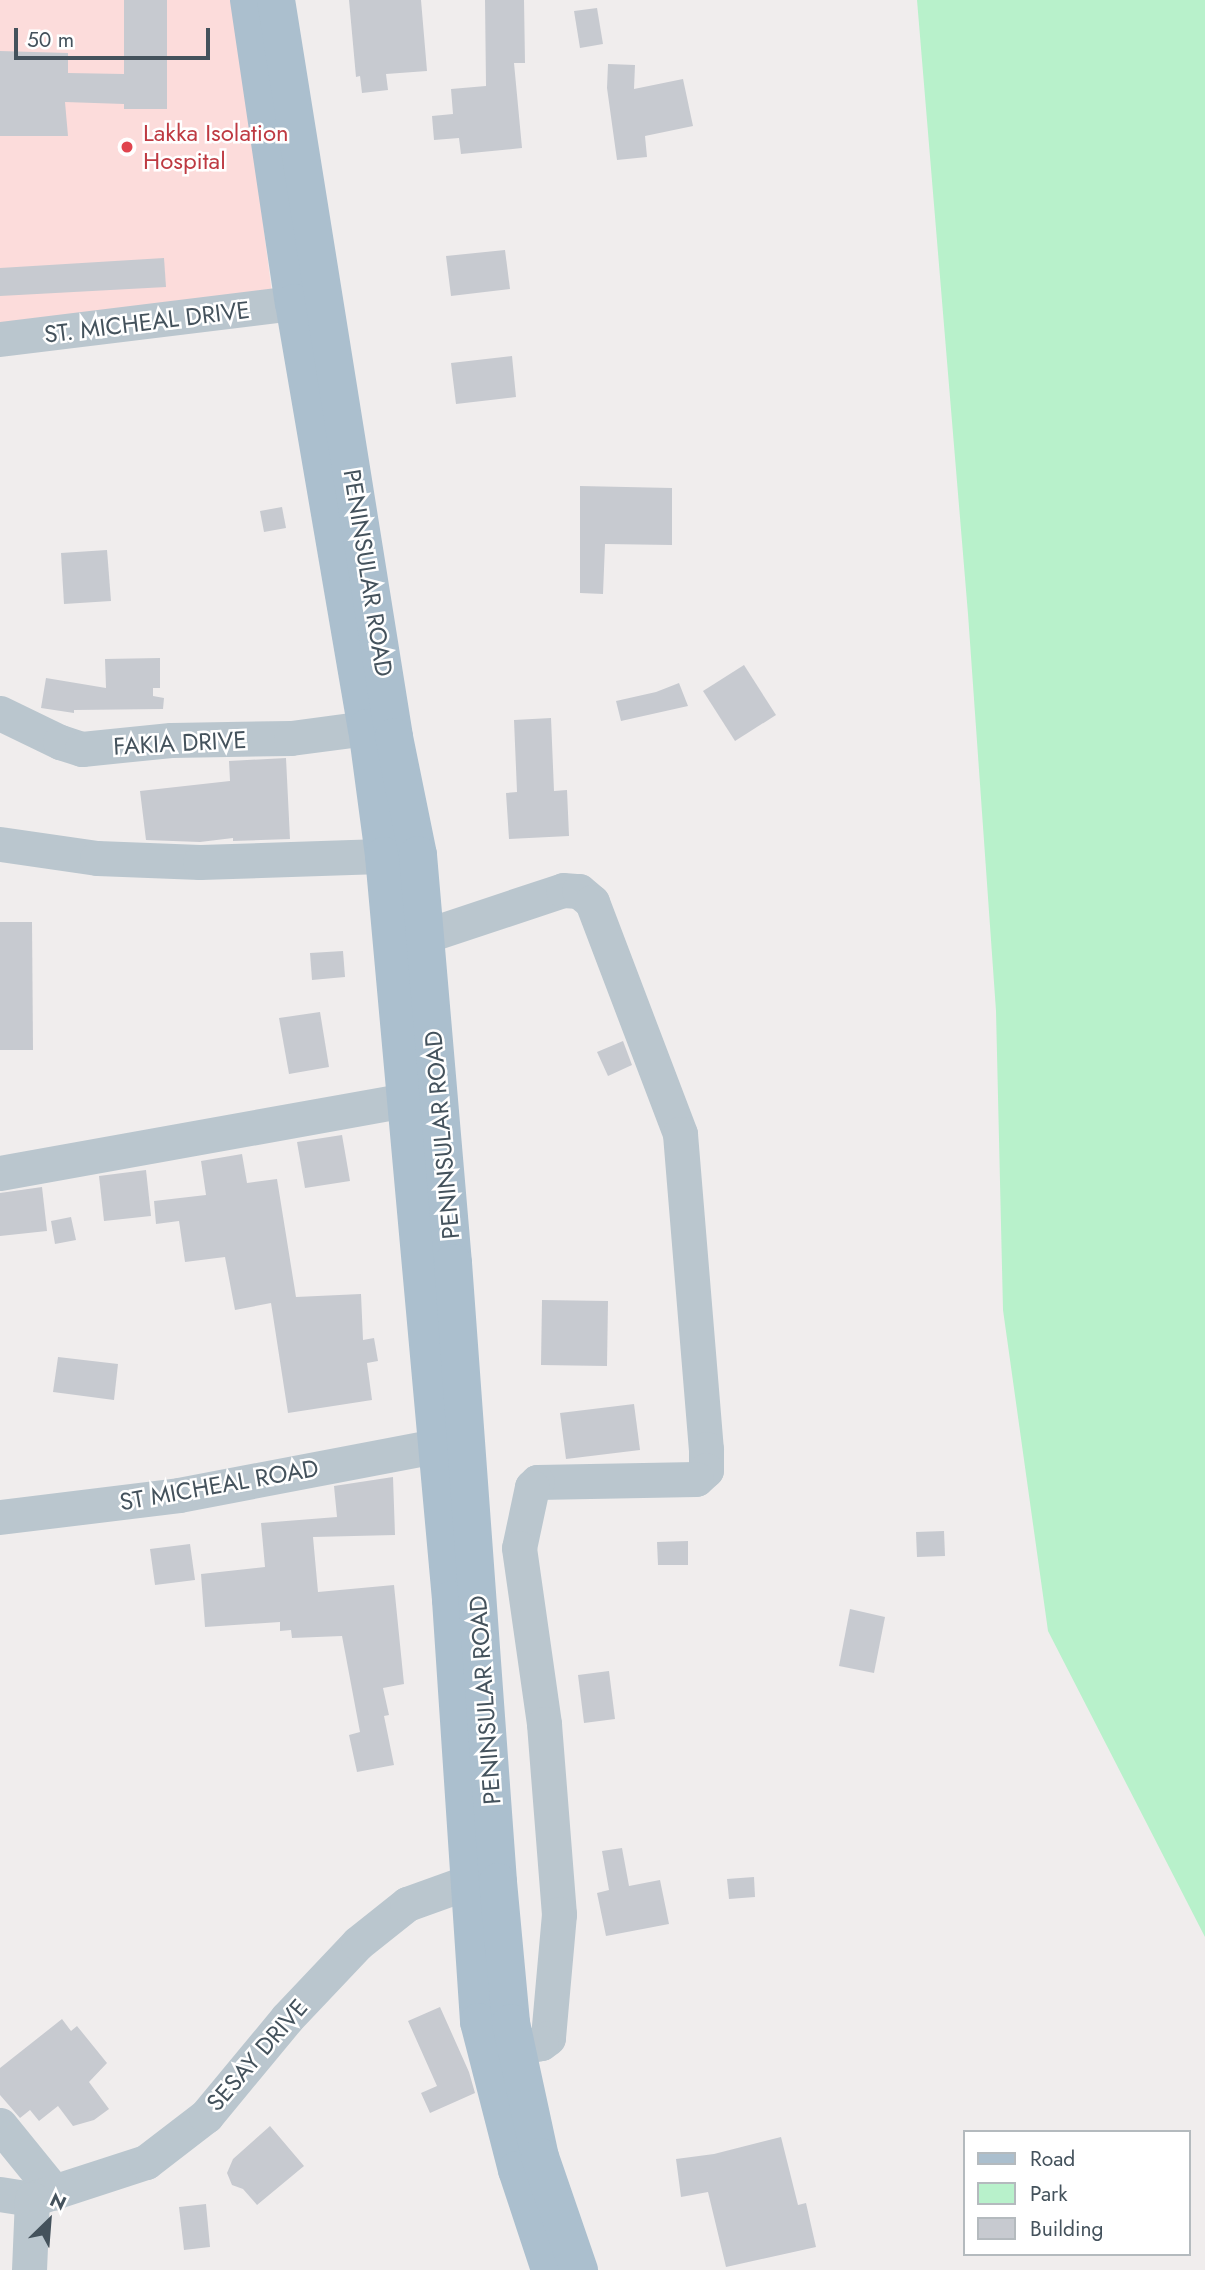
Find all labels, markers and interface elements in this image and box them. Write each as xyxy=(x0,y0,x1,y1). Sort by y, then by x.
scale bar xyxy=(18,14,214,58)
text: 50 m xyxy=(27,25,74,55)
place label: Lakka Isolation Hospital xyxy=(143,119,289,175)
marker: Lakka Isolation Hospital xyxy=(117,137,137,157)
street label: ST. MICHEAL DRIVE xyxy=(43,295,251,349)
street label: PENINSULAR ROAD xyxy=(337,467,399,679)
street label: FAKIA DRIVE xyxy=(113,725,247,761)
street label: PENINSULAR ROAD xyxy=(419,1029,465,1241)
street label: ST MICHEAL ROAD xyxy=(117,1453,321,1517)
street label: PENINSULAR ROAD xyxy=(463,1595,507,1805)
street label: SESAY DRIVE xyxy=(201,1993,313,2117)
legend xyxy=(964,2130,1191,2256)
text: Road xyxy=(1030,2144,1075,2174)
text: Park xyxy=(1030,2179,1067,2209)
north arrow xyxy=(14,2186,84,2256)
text: N xyxy=(46,2186,71,2217)
text: Building xyxy=(1030,2214,1103,2244)

